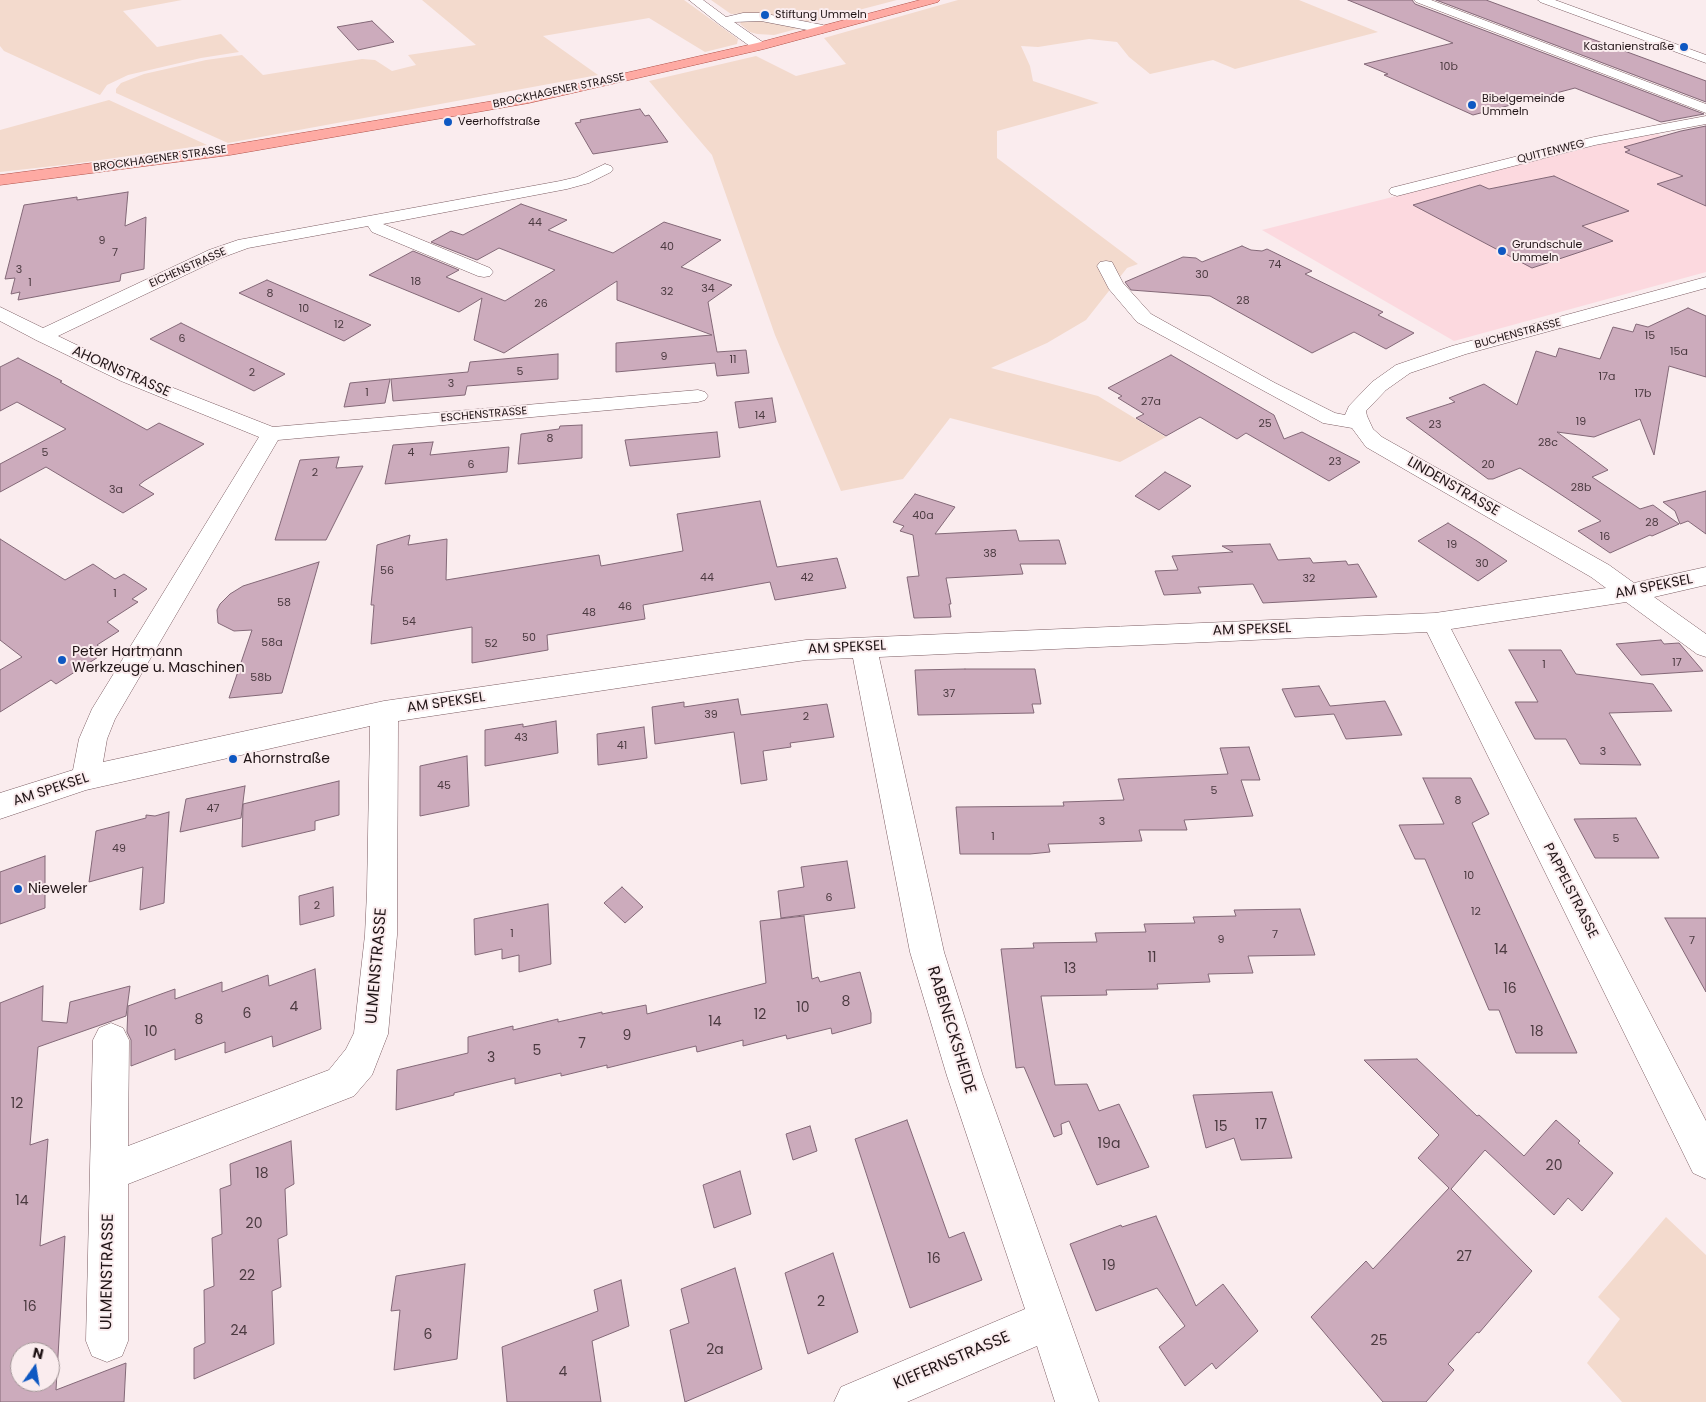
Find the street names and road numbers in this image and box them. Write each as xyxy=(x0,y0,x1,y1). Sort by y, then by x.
street label: BROCKHAGENER STRASSE xyxy=(492,71,626,111)
street label: QUITTENWEG xyxy=(1516,137,1586,167)
street label: BROCKHAGENER STRASSE xyxy=(93,143,227,175)
street label: EICHENSTRASSE xyxy=(147,245,229,291)
street label: BUCHENSTRASSE xyxy=(1473,316,1563,352)
street label: AHORNSTRASSE xyxy=(69,343,173,401)
street label: ESCHENSTRASSE xyxy=(440,405,528,425)
street label: LINDENSTRASSE xyxy=(1404,454,1502,520)
street label: AM SPEKSEL xyxy=(1614,571,1694,603)
street label: AM SPEKSEL xyxy=(1212,620,1292,640)
street label: AM SPEKSEL xyxy=(807,638,887,658)
street label: AM SPEKSEL xyxy=(406,689,486,717)
street label: AM SPEKSEL xyxy=(11,770,91,810)
street label: PAPPELSTRASSE xyxy=(1539,841,1601,941)
street label: ULMENSTRASSE xyxy=(362,907,392,1025)
street label: RABENECKSHEIDE xyxy=(923,964,979,1096)
street label: ULMENSTRASSE xyxy=(97,1214,119,1330)
street label: KIEFERNSTRASSE xyxy=(891,1328,1013,1394)

